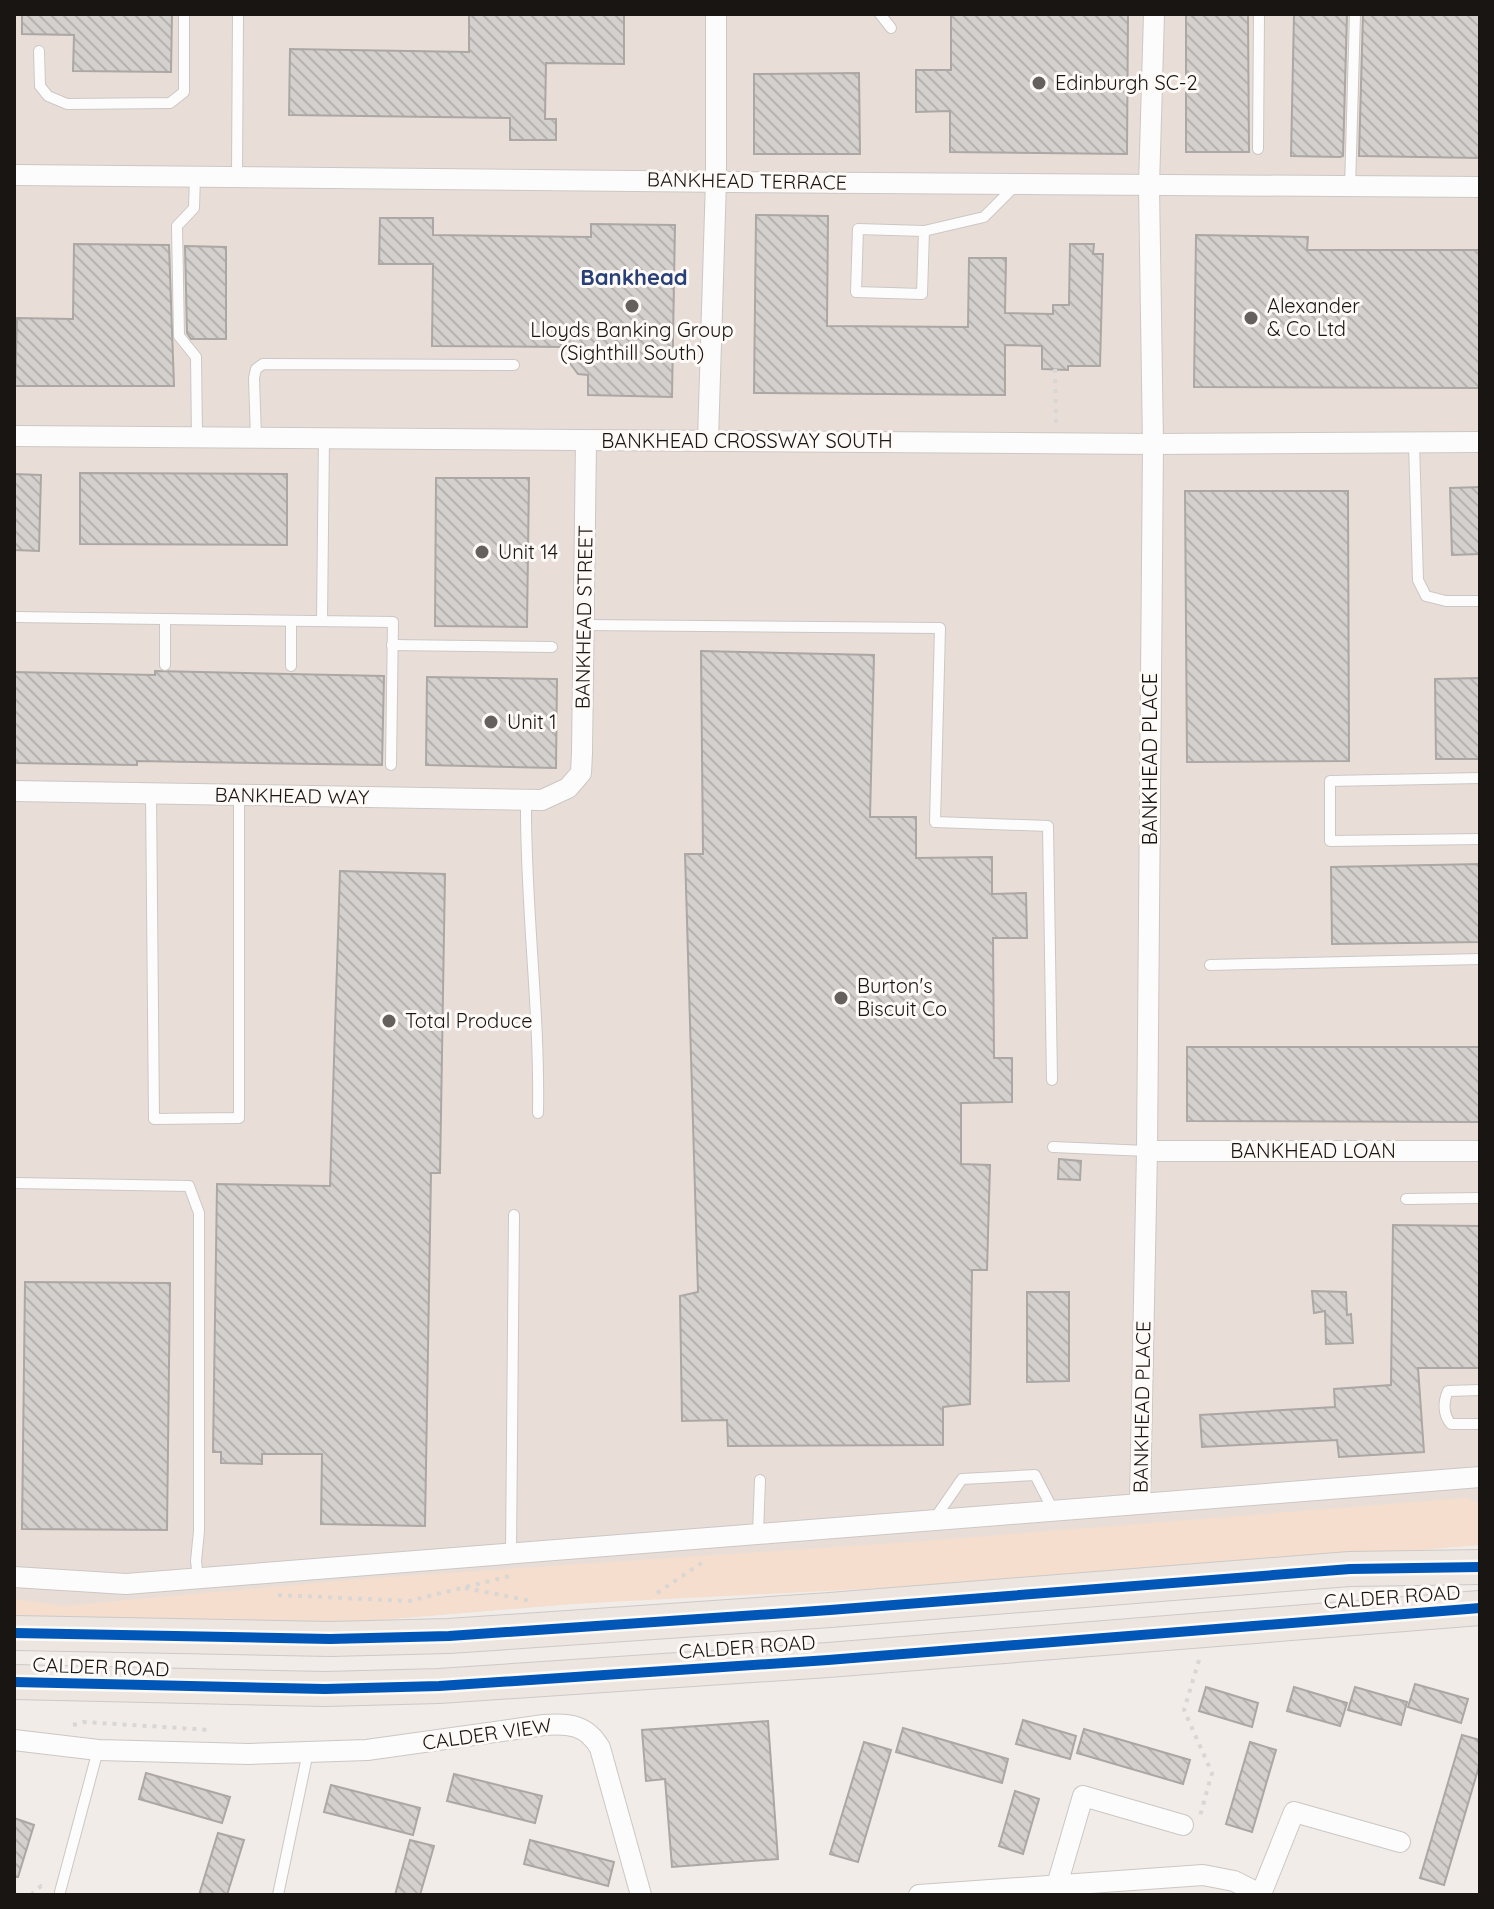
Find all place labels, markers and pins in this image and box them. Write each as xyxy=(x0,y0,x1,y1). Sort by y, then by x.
place label: Edinburgh SC-2 xyxy=(1055,70,1198,95)
marker: Edinburgh SC-2 xyxy=(1030,74,1048,92)
place label: Alexander & Co Ltd xyxy=(1267,293,1360,341)
marker: Lloyds Banking Group (Sighthill South) xyxy=(623,297,641,315)
marker: Alexander & Co Ltd xyxy=(1242,309,1260,327)
place label: Lloyds Banking Group (Sighthill South) xyxy=(530,317,734,365)
place label: Unit 14 xyxy=(498,539,558,564)
marker: Unit 14 xyxy=(473,543,491,561)
place label: Unit 1 xyxy=(507,709,557,734)
marker: Unit 1 xyxy=(482,713,500,731)
place label: Burton's Biscuit Co xyxy=(857,973,947,1021)
marker: Burton's Biscuit Co xyxy=(832,989,850,1007)
place label: Total Produce xyxy=(405,1008,532,1033)
marker: Total Produce xyxy=(380,1012,398,1030)

